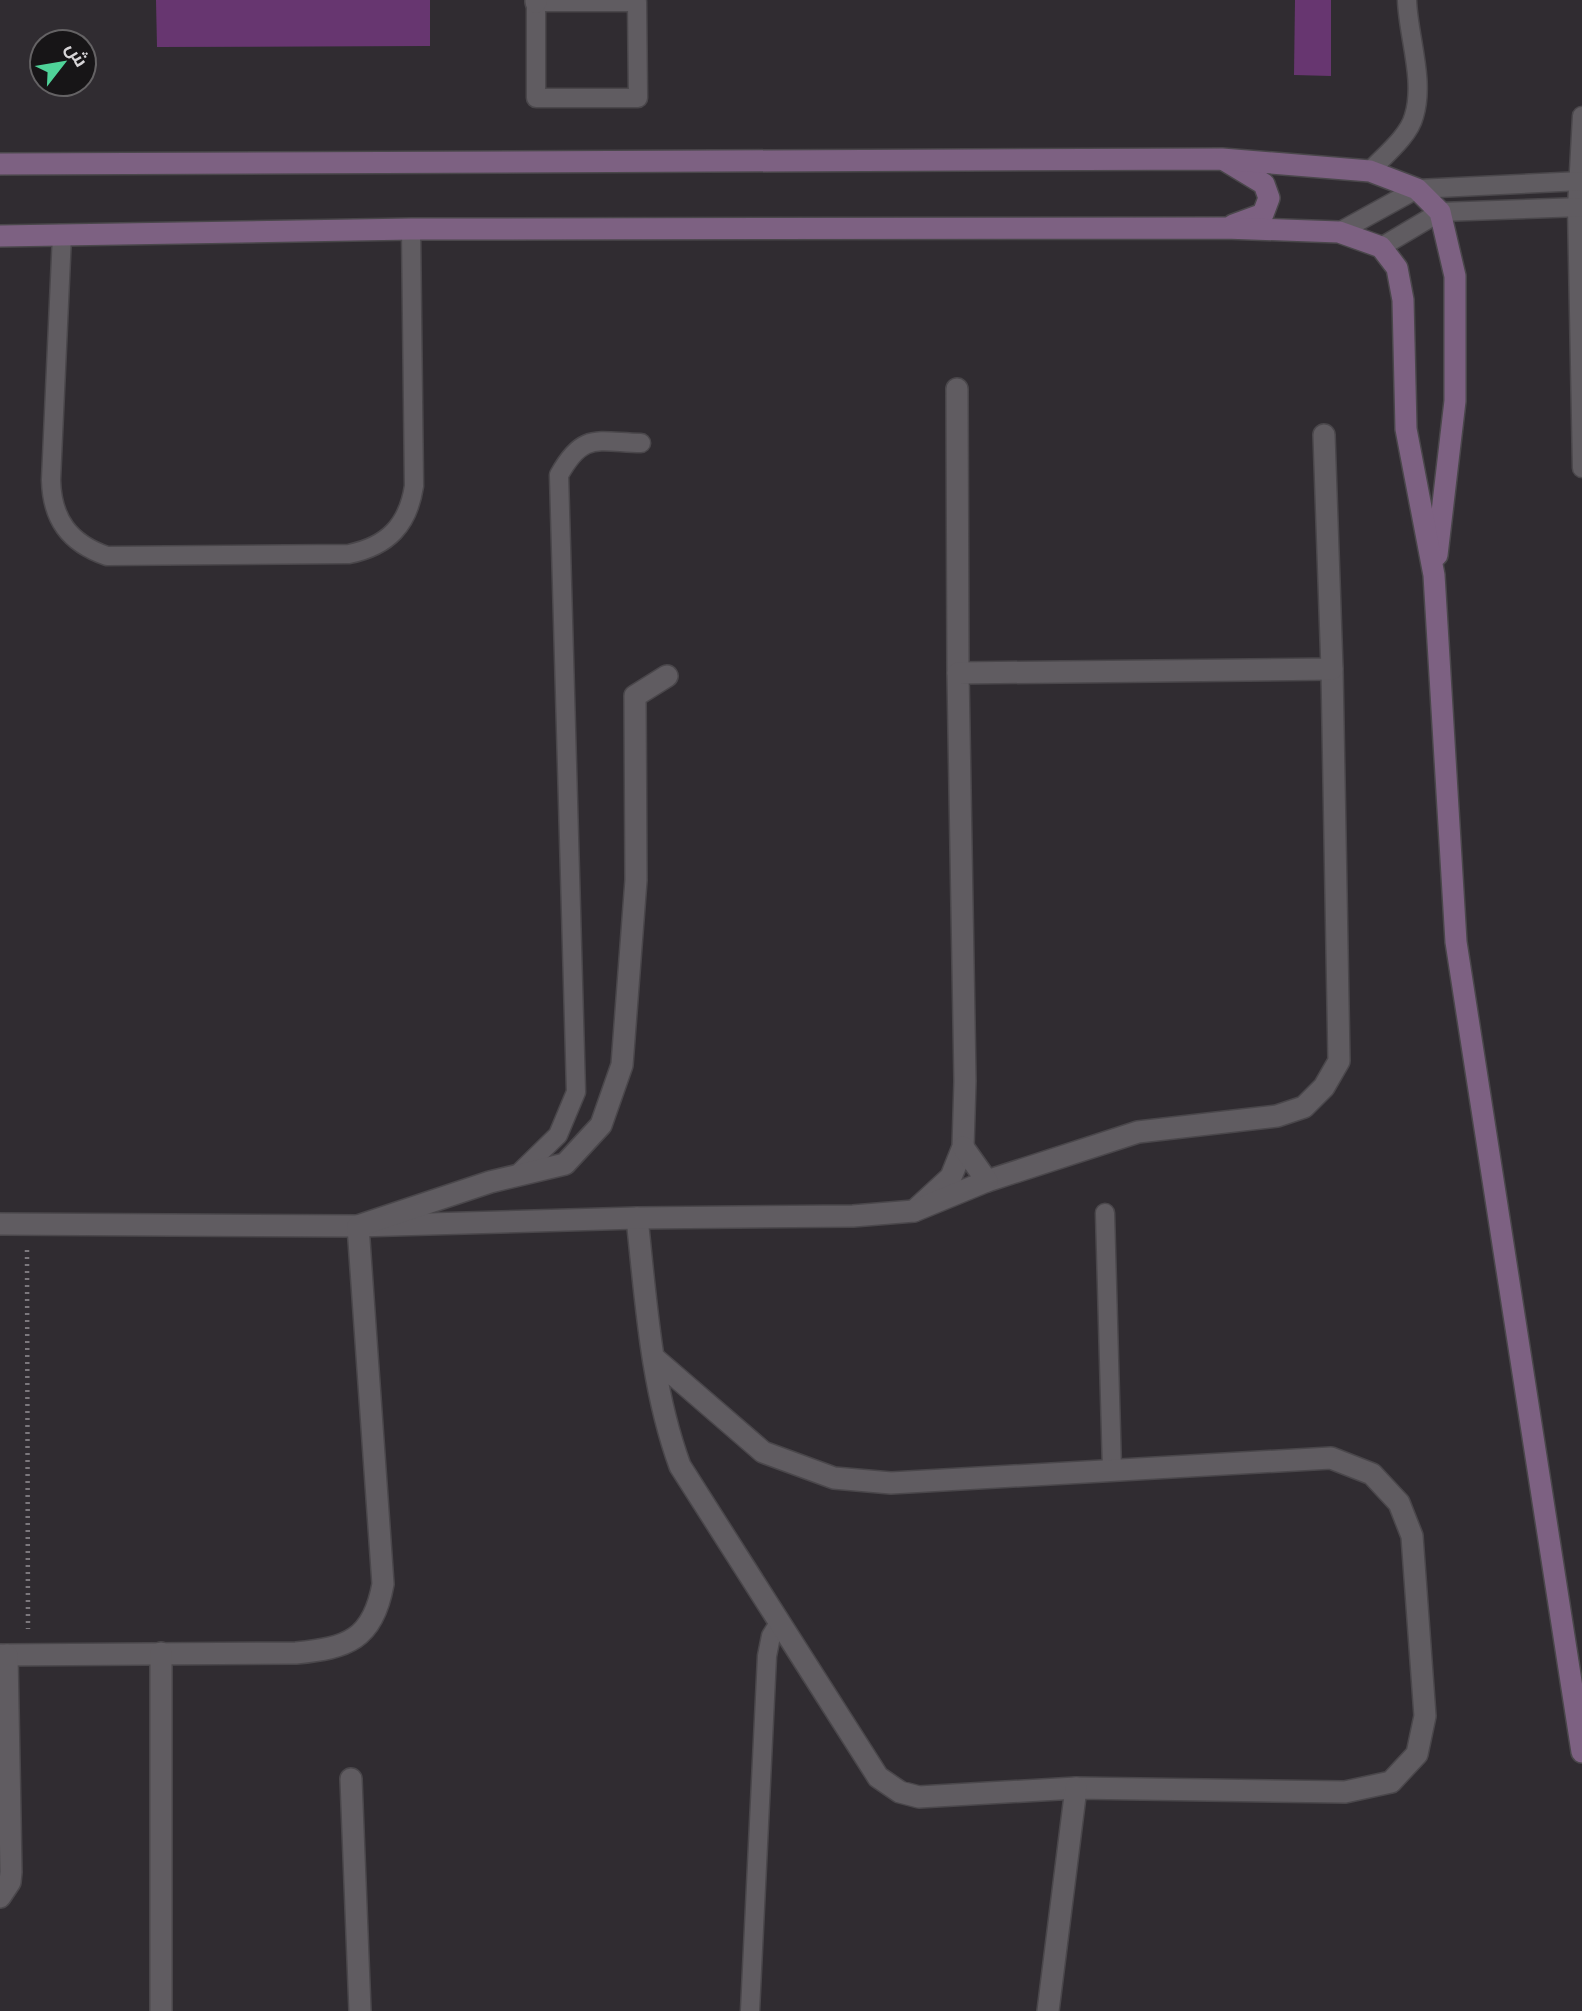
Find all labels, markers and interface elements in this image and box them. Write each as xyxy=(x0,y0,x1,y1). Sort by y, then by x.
north arrow xyxy=(28,28,98,98)
text: ش xyxy=(56,35,99,74)

